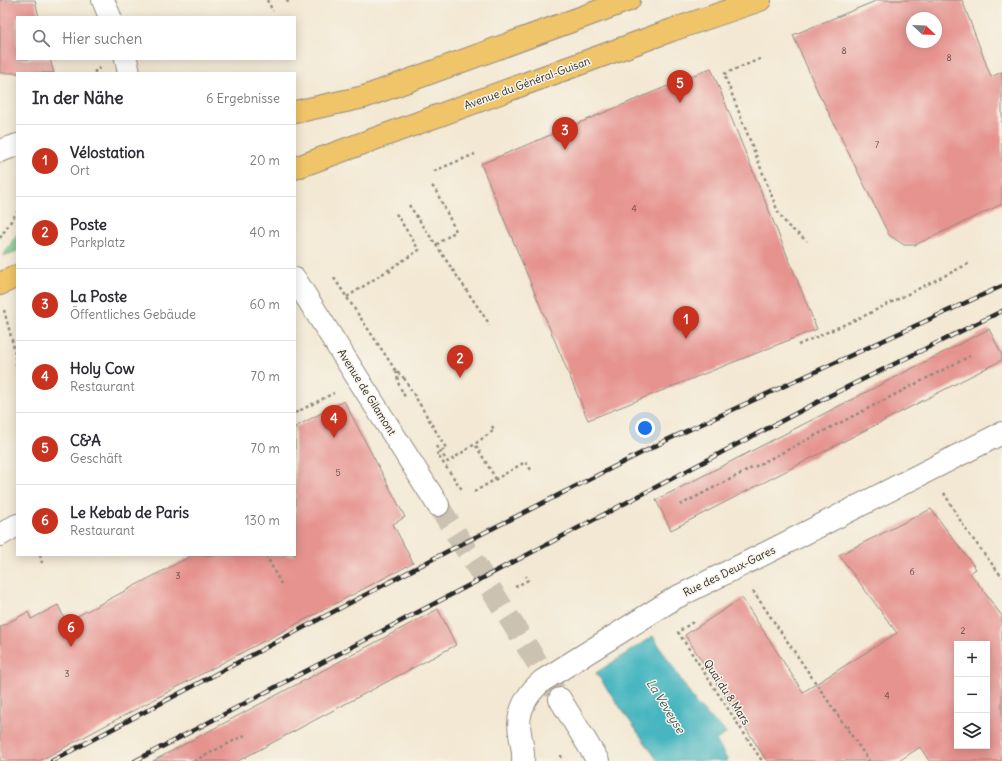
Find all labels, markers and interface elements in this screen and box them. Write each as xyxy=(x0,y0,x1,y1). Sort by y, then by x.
north arrow xyxy=(906,12,942,48)
search box xyxy=(16,16,296,60)
icon: search xyxy=(30,27,52,49)
text: Hier suchen xyxy=(62,29,142,48)
house number: 8 xyxy=(841,45,847,56)
house number: 8 xyxy=(946,52,952,63)
street label: Avenue du Général-Guisan xyxy=(462,54,592,112)
pin: 5 xyxy=(667,70,693,103)
text: In der Nähe xyxy=(32,87,124,109)
text: 6 Ergebnisse xyxy=(206,90,280,107)
pin: 3 xyxy=(552,117,578,150)
house number: 7 xyxy=(875,139,880,150)
text: Vélostation xyxy=(70,143,145,162)
text: 1 xyxy=(42,152,48,169)
text: 20 m xyxy=(250,152,280,169)
text: Ort xyxy=(70,162,90,179)
house number: 4 xyxy=(631,203,637,214)
text: Poste xyxy=(70,215,107,234)
text: 2 xyxy=(41,224,49,241)
text: 40 m xyxy=(249,224,280,241)
text: Parkplatz xyxy=(70,234,125,251)
text: La Poste xyxy=(70,287,127,306)
text: 3 xyxy=(41,296,49,313)
text: 60 m xyxy=(249,296,280,313)
text: Öffentliches Gebäude xyxy=(70,306,196,323)
pin: 1 xyxy=(673,306,699,339)
pin: 2 xyxy=(447,345,473,378)
street label: Avenue de Gilamont xyxy=(335,346,399,438)
text: Holy Cow xyxy=(70,359,135,378)
text: 4 xyxy=(41,368,49,385)
text: 70 m xyxy=(251,368,280,385)
text: Restaurant xyxy=(70,378,135,395)
pin: 4 xyxy=(321,405,347,438)
your location xyxy=(635,418,655,438)
text: C&A xyxy=(70,431,101,450)
text: 5 xyxy=(41,440,49,457)
text: 70 m xyxy=(251,440,280,457)
text: Geschäft xyxy=(70,450,122,467)
house number: 5 xyxy=(335,467,341,478)
text: Le Kebab de Paris xyxy=(70,503,189,522)
text: 6 xyxy=(41,512,49,529)
text: 130 m xyxy=(244,512,280,529)
text: Restaurant xyxy=(70,522,135,539)
street label: Rue des Deux-Gares xyxy=(681,543,777,599)
house number: 6 xyxy=(909,566,915,577)
house number: 3 xyxy=(175,570,181,581)
pin: 6 xyxy=(58,614,84,647)
house number: 2 xyxy=(961,625,966,636)
map controls xyxy=(954,641,990,749)
button: + xyxy=(954,641,990,677)
street label: Quai du 8 Mars xyxy=(701,657,753,727)
house number: 3 xyxy=(64,668,70,679)
water label: La Veveyse xyxy=(644,676,689,737)
button: − xyxy=(954,677,990,713)
house number: 4 xyxy=(884,690,890,701)
button: layers xyxy=(954,713,990,749)

